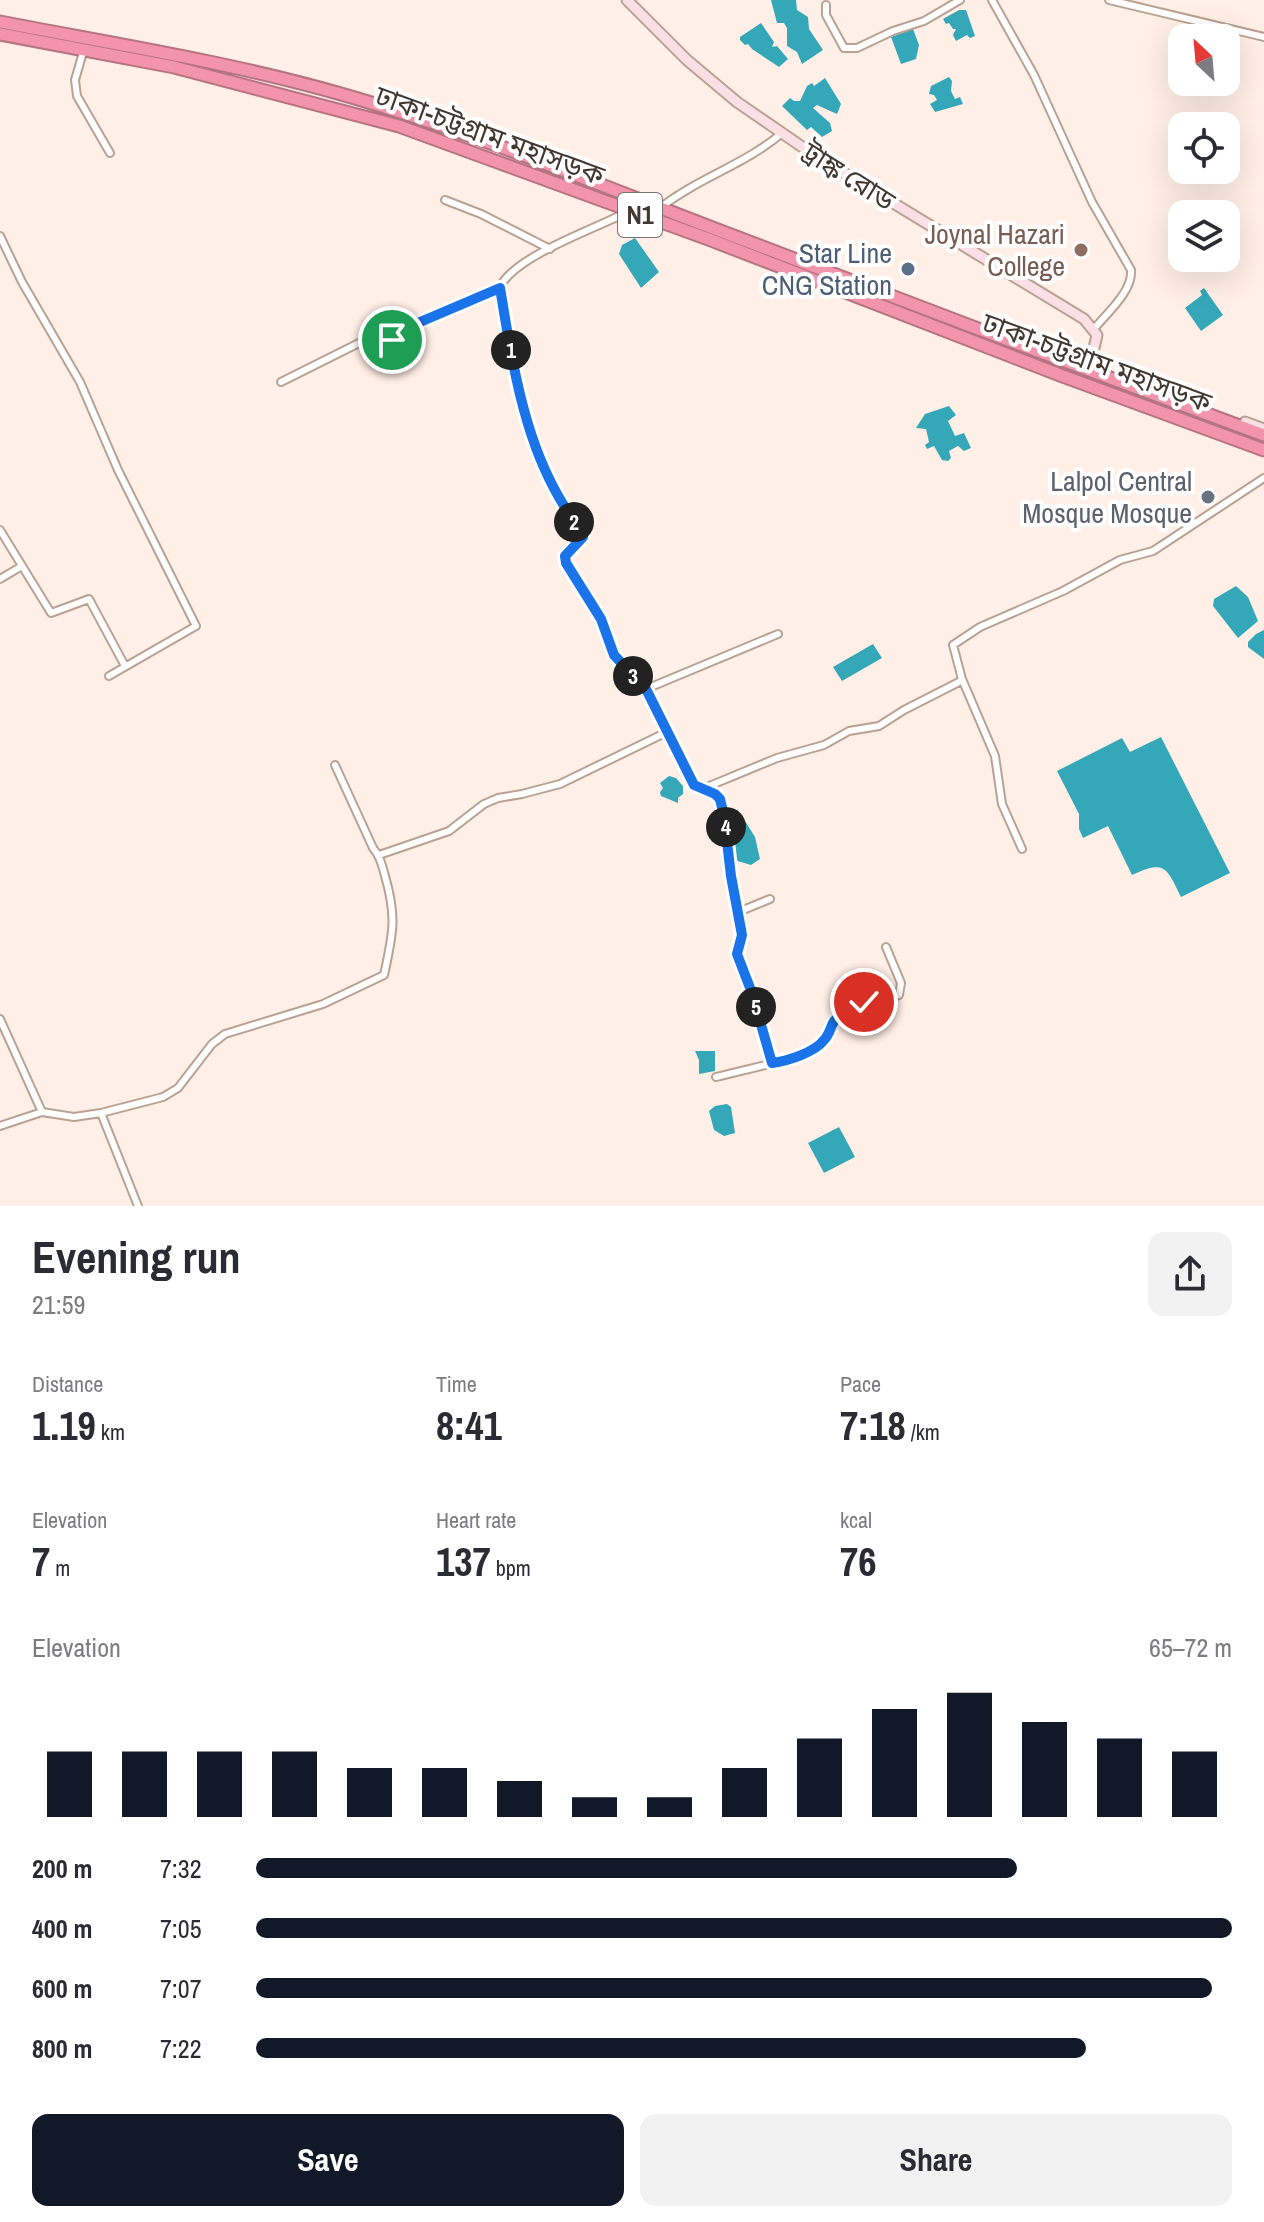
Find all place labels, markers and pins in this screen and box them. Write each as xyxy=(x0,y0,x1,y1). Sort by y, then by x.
place label: Joynal Hazari College xyxy=(925,215,1065,285)
place label: Star Line CNG Station xyxy=(762,234,892,304)
marker: Joynal Hazari College xyxy=(1072,241,1090,259)
marker: Star Line CNG Station xyxy=(899,260,917,278)
pin xyxy=(358,306,426,374)
pin: 1 xyxy=(491,330,531,370)
place label: Lalpol Central Mosque Mosque xyxy=(1022,462,1192,532)
marker: Lalpol Central Mosque Mosque xyxy=(1199,488,1217,506)
pin: 2 xyxy=(554,502,594,542)
pin: 3 xyxy=(613,656,653,696)
pin: 4 xyxy=(706,807,746,847)
pin xyxy=(830,968,898,1036)
pin: 5 xyxy=(736,987,776,1027)

